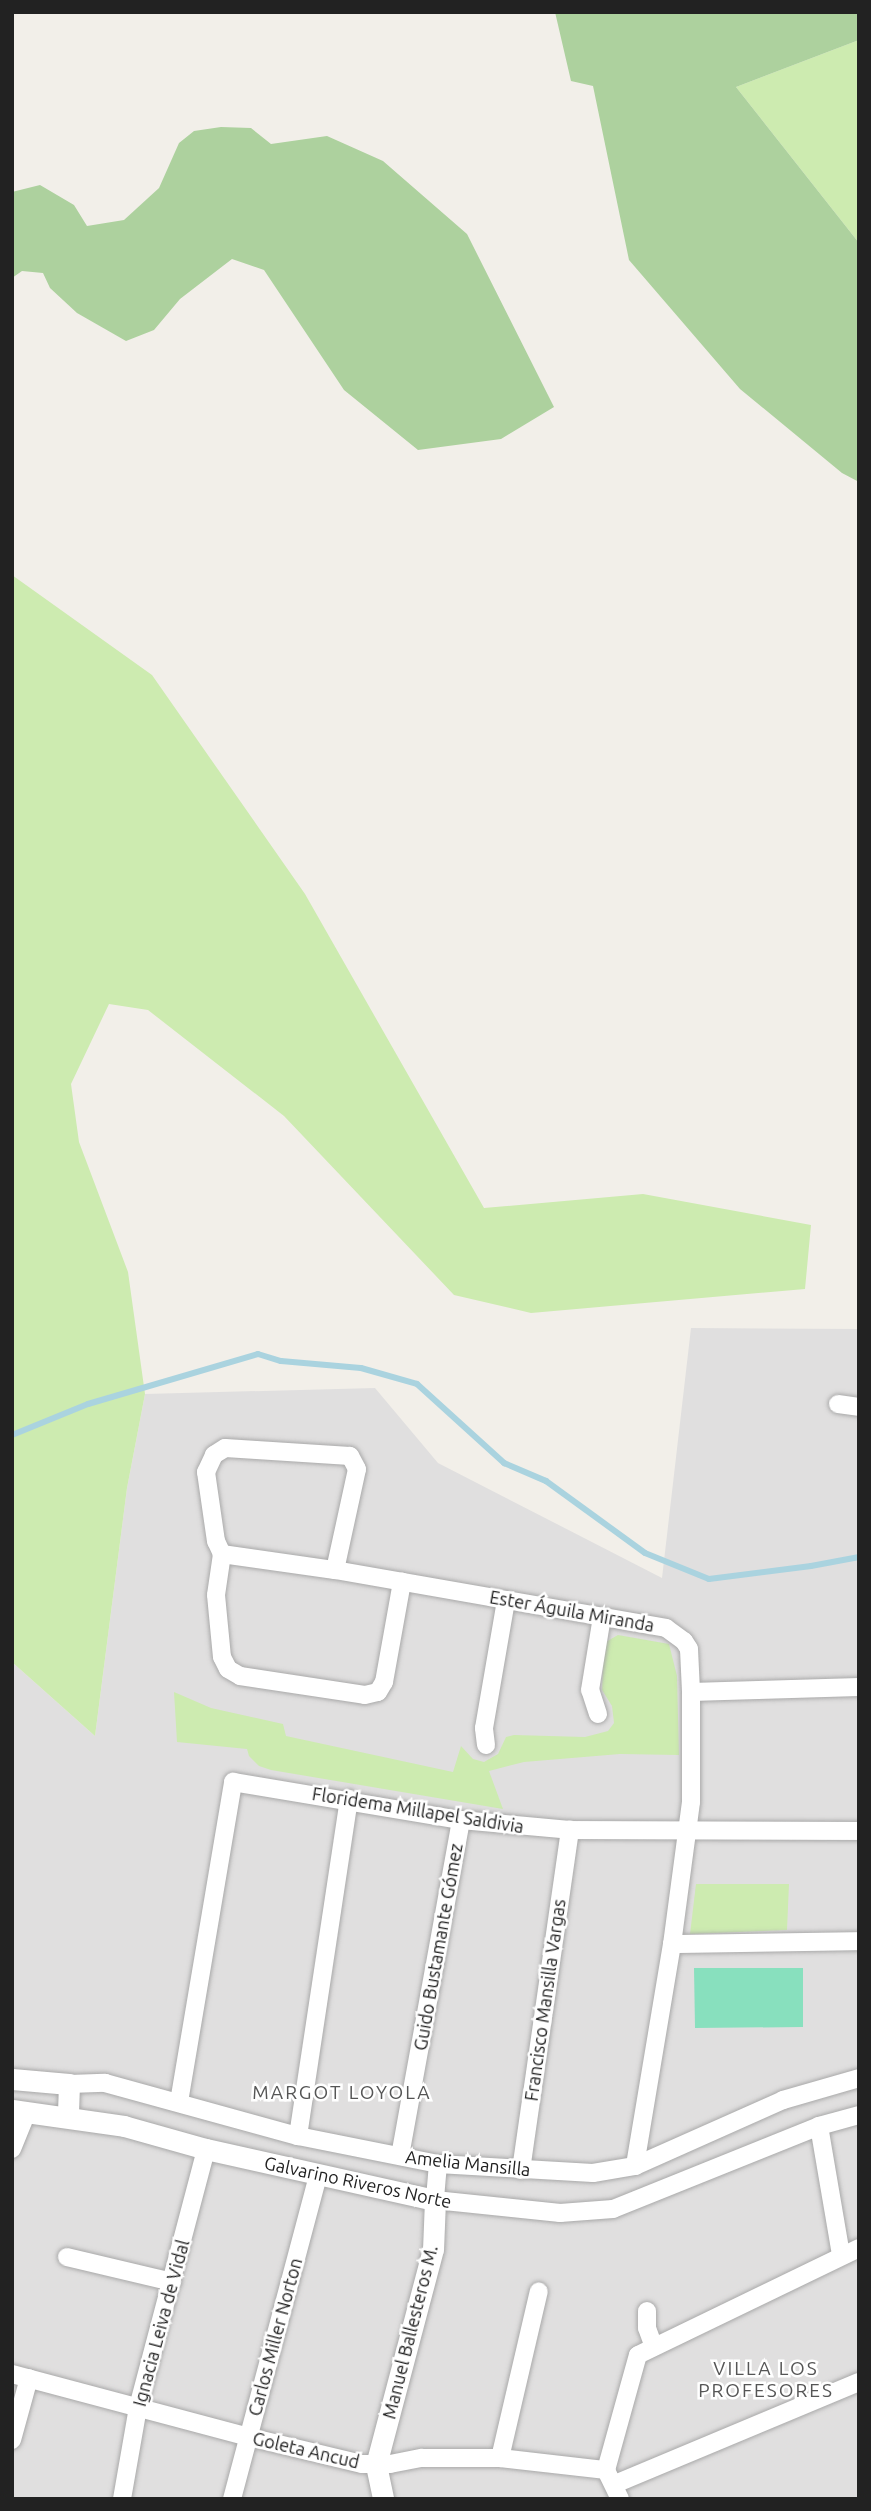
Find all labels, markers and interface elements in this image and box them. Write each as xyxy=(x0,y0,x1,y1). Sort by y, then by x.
street label: Ester Águila Miranda xyxy=(488,1586,656,1636)
street label: Floridema Millapel Saldivia xyxy=(311,1783,525,1837)
street label: Guido Bustamante Gómez xyxy=(409,1842,467,2052)
street label: Francisco Mansilla Vargas xyxy=(520,1898,570,2102)
district label: MARGOT LOYOLA xyxy=(254,2082,430,2104)
street label: Amelia Mansilla xyxy=(404,2146,532,2180)
street label: Galvarino Riveros Norte xyxy=(262,2152,454,2212)
street label: Ignacia Leiva de Vidal xyxy=(128,2237,194,2409)
street label: Manuel Ballesteros M. xyxy=(378,2243,442,2421)
street label: Carlos Miller Norton xyxy=(244,2256,306,2418)
district label: VILLA LOS PROFESORES xyxy=(699,2358,833,2402)
street label: Goleta Ancud xyxy=(251,2427,361,2473)

